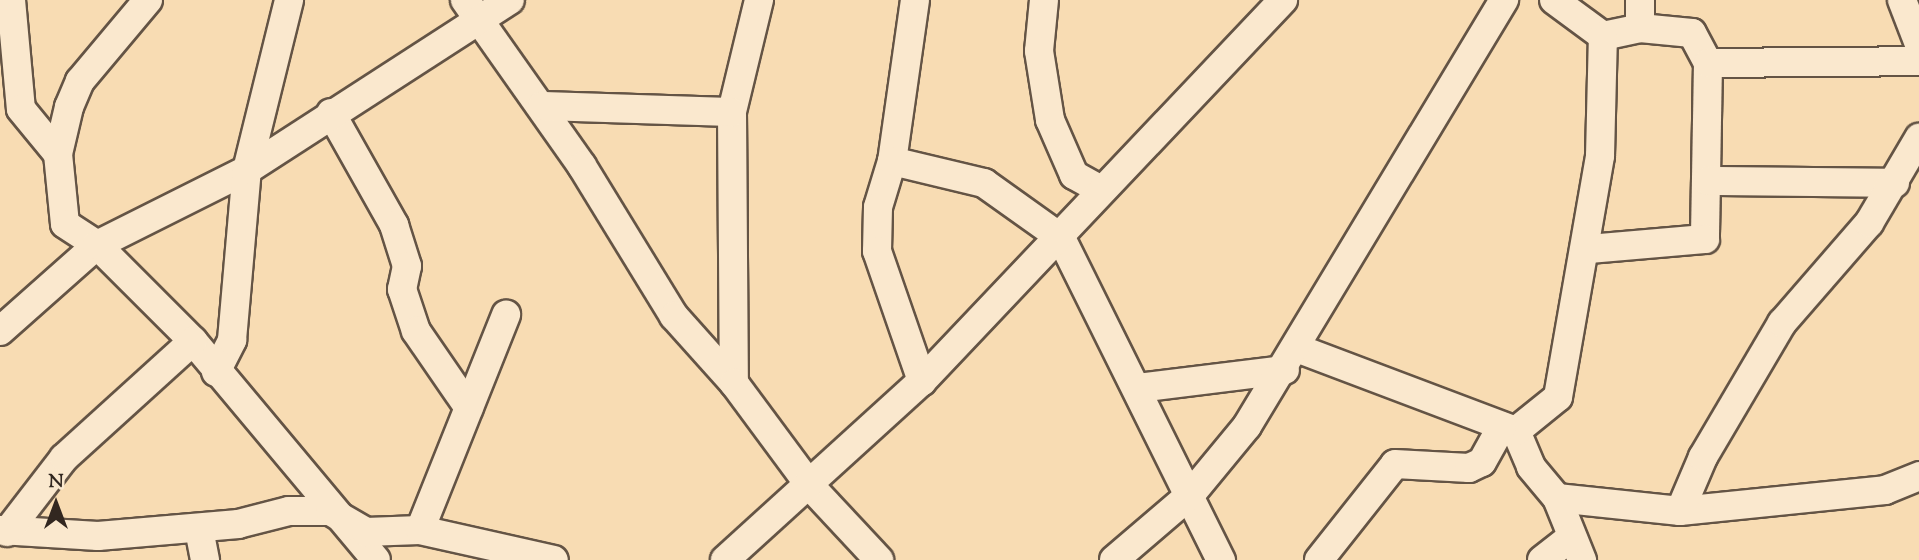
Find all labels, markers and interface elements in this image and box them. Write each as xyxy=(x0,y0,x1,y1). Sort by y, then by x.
north arrow xyxy=(21,469,91,539)
text: N xyxy=(48,469,64,496)

